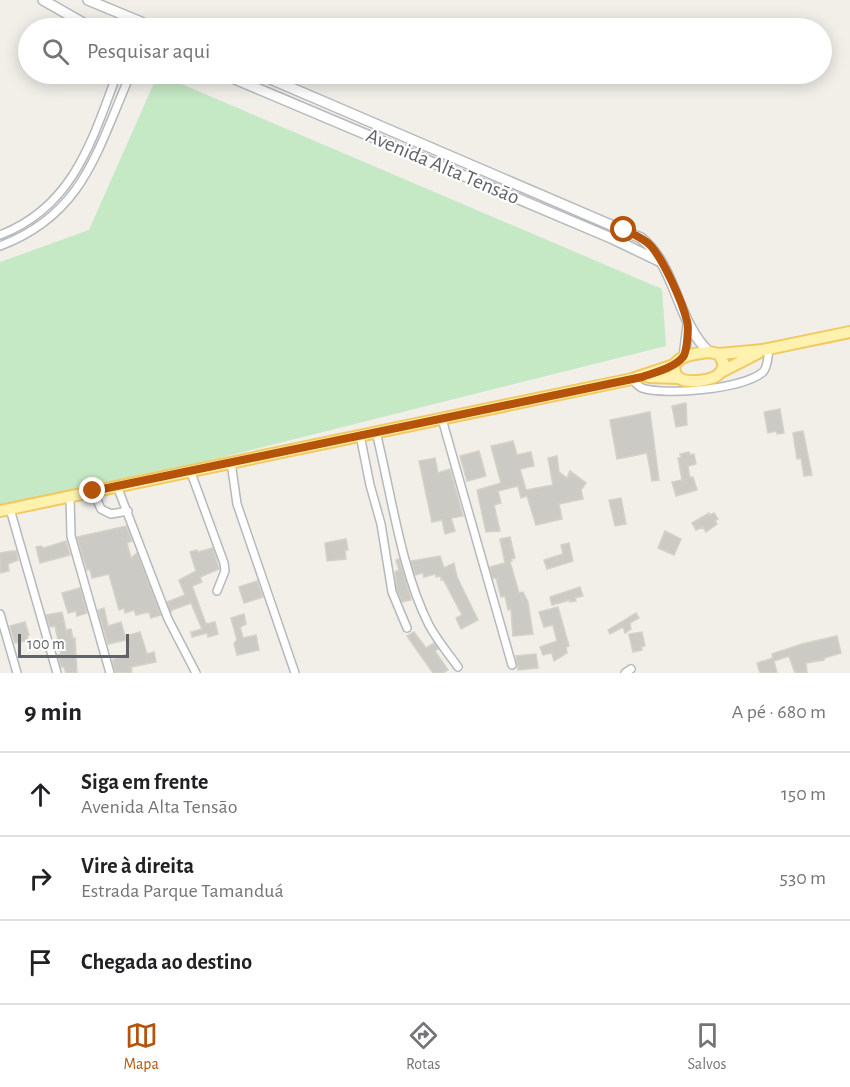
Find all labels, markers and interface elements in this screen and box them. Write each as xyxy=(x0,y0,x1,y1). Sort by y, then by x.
search box xyxy=(18,18,832,84)
icon: search xyxy=(39,35,72,68)
text: Pesquisar aqui xyxy=(87,40,210,62)
street label: Avenida Alta Tensāo xyxy=(363,125,523,208)
route start xyxy=(610,216,636,242)
route end xyxy=(79,477,105,503)
scale bar xyxy=(18,631,129,658)
text: 100 m xyxy=(27,636,65,652)
text: 9 min xyxy=(24,699,82,725)
text: A pé · 680 m xyxy=(732,702,826,722)
text: Siga em frente xyxy=(81,771,208,793)
icon: ahead xyxy=(24,778,57,811)
text: 150 m xyxy=(781,784,826,804)
text: Avenida Alta Tensāo xyxy=(81,797,238,817)
text: Vire à direita xyxy=(81,855,194,877)
icon: right xyxy=(24,862,57,895)
text: 530 m xyxy=(780,868,826,888)
text: Estrada Parque Tamanduá xyxy=(81,881,284,901)
icon: arrive xyxy=(24,946,57,979)
text: Chegada ao destino xyxy=(81,951,252,973)
tab: Mapa xyxy=(124,1019,159,1074)
tab: Rotas xyxy=(406,1019,441,1074)
tab: Salvos xyxy=(688,1019,726,1074)

